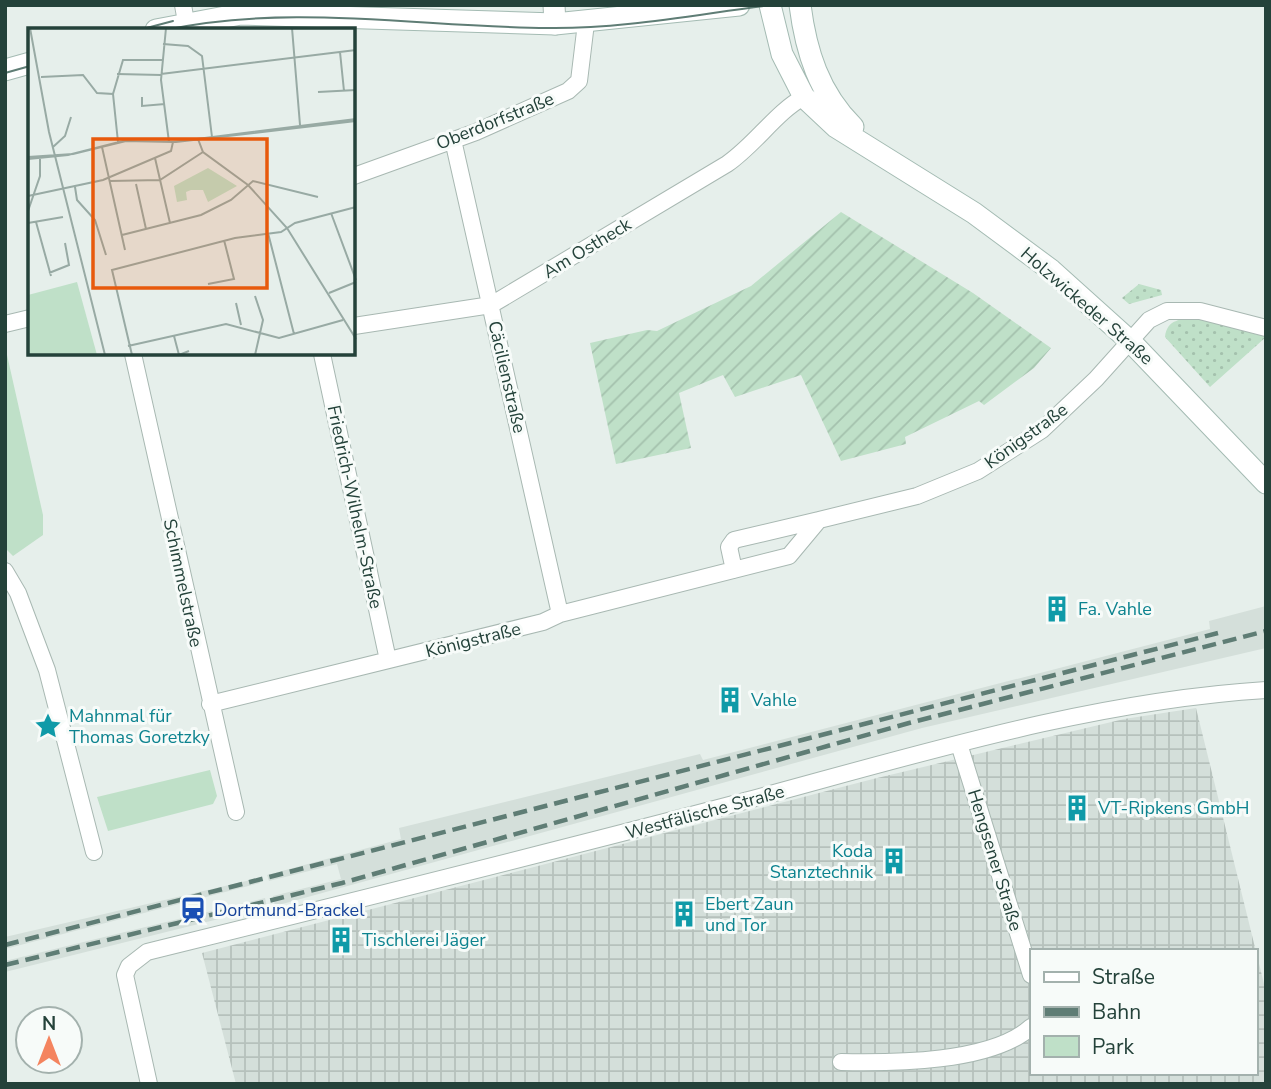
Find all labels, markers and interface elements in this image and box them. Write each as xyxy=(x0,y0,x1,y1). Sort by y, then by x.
inset map xyxy=(28,28,355,355)
street label: Oberdorfstraße xyxy=(433,86,557,156)
street label: Am Ostheck xyxy=(538,212,636,284)
street label: Holzwickeder Straße xyxy=(1016,242,1158,370)
street label: Cäcilienstraße xyxy=(482,318,532,436)
street label: Königstraße xyxy=(980,398,1072,474)
street label: Friedrich-Wilhelm-Straße xyxy=(322,403,388,611)
street label: Schimmelstraße xyxy=(158,517,208,649)
building icon: Fa. Vahle xyxy=(1042,594,1072,624)
place label: Fa. Vahle xyxy=(1078,597,1152,621)
street label: Königstraße xyxy=(423,617,523,663)
building icon: Vahle xyxy=(715,685,745,715)
place label: Vahle xyxy=(750,688,797,712)
place label: Mahnmal für Thomas Goretzky xyxy=(69,704,211,749)
place icon: Mahnmal für Thomas Goretzky xyxy=(33,711,63,741)
street label: Westfälische Straße xyxy=(623,779,787,845)
street label: Hengsener Straße xyxy=(962,786,1028,934)
building icon: VT-Ripkens GmbH xyxy=(1062,793,1092,823)
place label: VT-Ripkens GmbH xyxy=(1097,796,1250,820)
place label: Koda Stanztechnik xyxy=(770,839,874,884)
building icon: Koda Stanztechnik xyxy=(879,846,909,876)
place label: Ebert Zaun und Tor xyxy=(705,892,794,937)
station icon: Dortmund-Brackel xyxy=(178,895,208,925)
place label: Dortmund-Brackel xyxy=(214,898,365,922)
building icon: Ebert Zaun und Tor xyxy=(669,899,699,929)
building icon: Tischlerei Jäger xyxy=(326,925,356,955)
place label: Tischlerei Jäger xyxy=(362,928,486,952)
legend xyxy=(1030,949,1257,1075)
text: Straße xyxy=(1092,963,1155,991)
text: Bahn xyxy=(1092,998,1141,1026)
north arrow xyxy=(14,1005,84,1075)
text: N xyxy=(42,1011,56,1037)
text: Park xyxy=(1092,1033,1134,1061)

